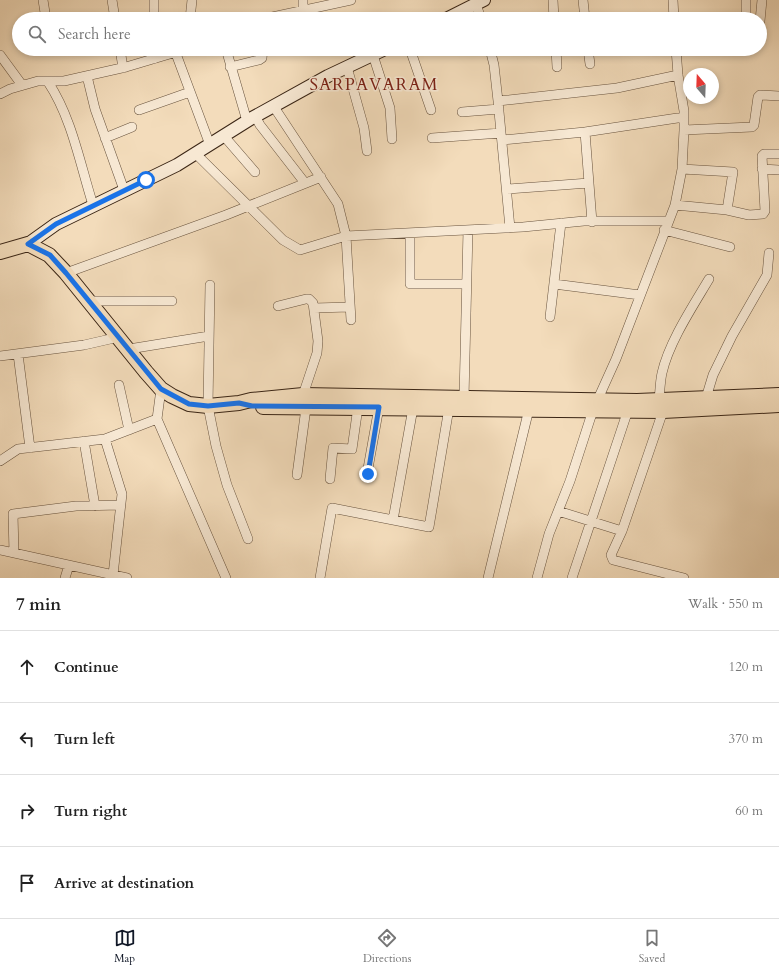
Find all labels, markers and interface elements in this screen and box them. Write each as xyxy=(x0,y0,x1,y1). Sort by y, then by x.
search box xyxy=(12,12,767,56)
icon: search xyxy=(26,23,48,45)
text: Search here xyxy=(58,24,131,44)
north arrow xyxy=(683,68,719,104)
district label: SARPAVARAM xyxy=(309,73,439,96)
route start xyxy=(137,171,155,189)
route end xyxy=(359,465,377,483)
text: 7 min xyxy=(16,593,61,616)
text: Walk · 550 m xyxy=(688,595,763,613)
icon: ahead xyxy=(16,656,38,678)
text: Continue xyxy=(54,657,119,677)
text: 120 m xyxy=(729,658,763,676)
icon: left xyxy=(16,728,38,750)
text: Turn left xyxy=(54,729,115,749)
text: 370 m xyxy=(729,730,763,748)
icon: right xyxy=(16,800,38,822)
text: Turn right xyxy=(54,801,127,821)
text: 60 m xyxy=(735,802,763,820)
icon: arrive xyxy=(16,872,38,894)
text: Arrive at destination xyxy=(54,873,194,893)
tab: Map xyxy=(114,927,136,966)
tab: Directions xyxy=(363,927,411,966)
tab: Saved xyxy=(639,927,665,966)

